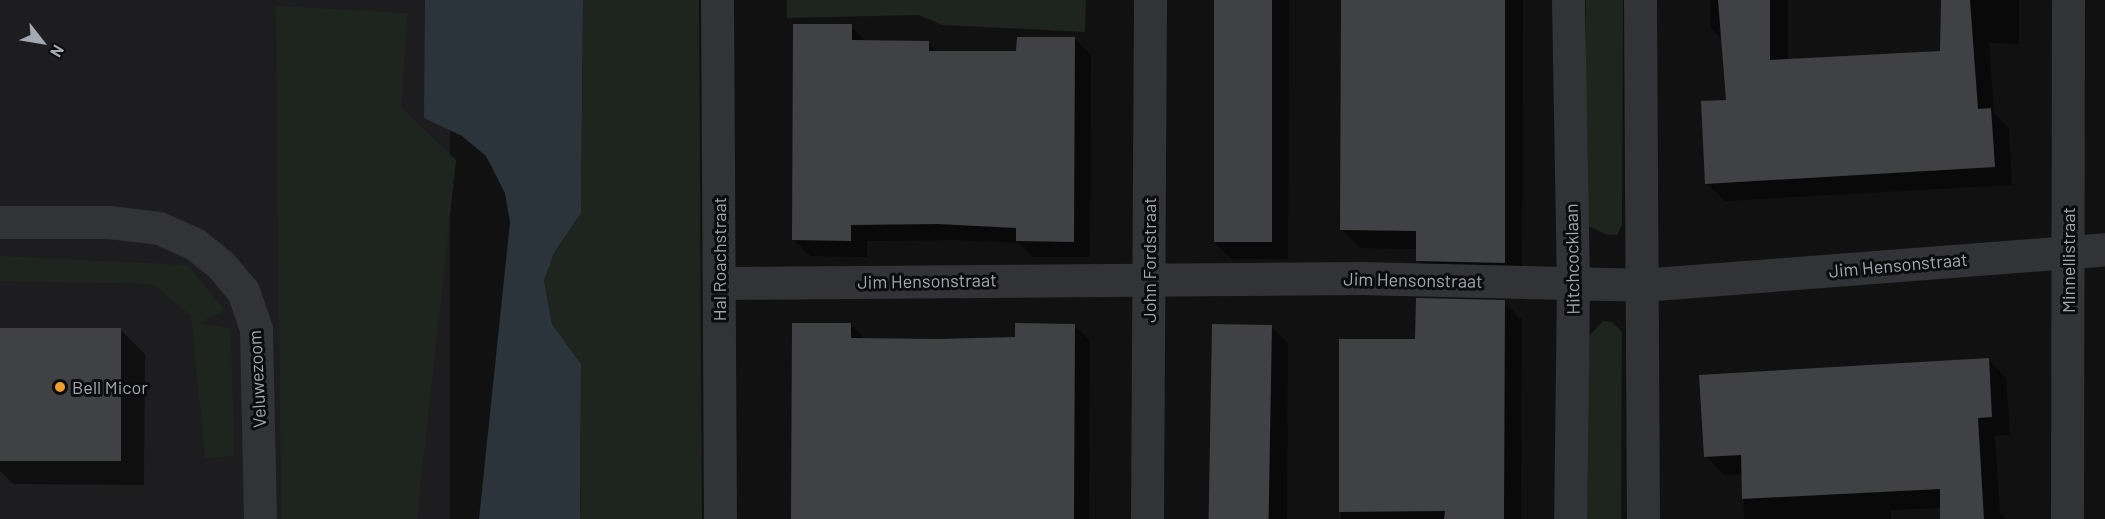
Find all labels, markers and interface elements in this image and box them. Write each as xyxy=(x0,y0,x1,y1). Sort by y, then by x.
north arrow xyxy=(12,12,72,72)
text: N xyxy=(47,42,69,61)
street label: Hal Roachstraat xyxy=(708,197,730,321)
street label: John Fordstraat xyxy=(1138,197,1160,323)
street label: Hitchcocklaan xyxy=(1560,203,1584,315)
street label: Minnellistraat xyxy=(2057,207,2079,313)
street label: Jim Hensonstraat xyxy=(1828,248,1968,282)
street label: Jim Hensonstraat xyxy=(1343,268,1483,292)
street label: Jim Hensonstraat xyxy=(857,269,997,293)
street label: Veluwezoom xyxy=(244,330,270,428)
place label: Bell Micor xyxy=(72,376,148,398)
marker: Bell Micor xyxy=(53,380,67,394)

